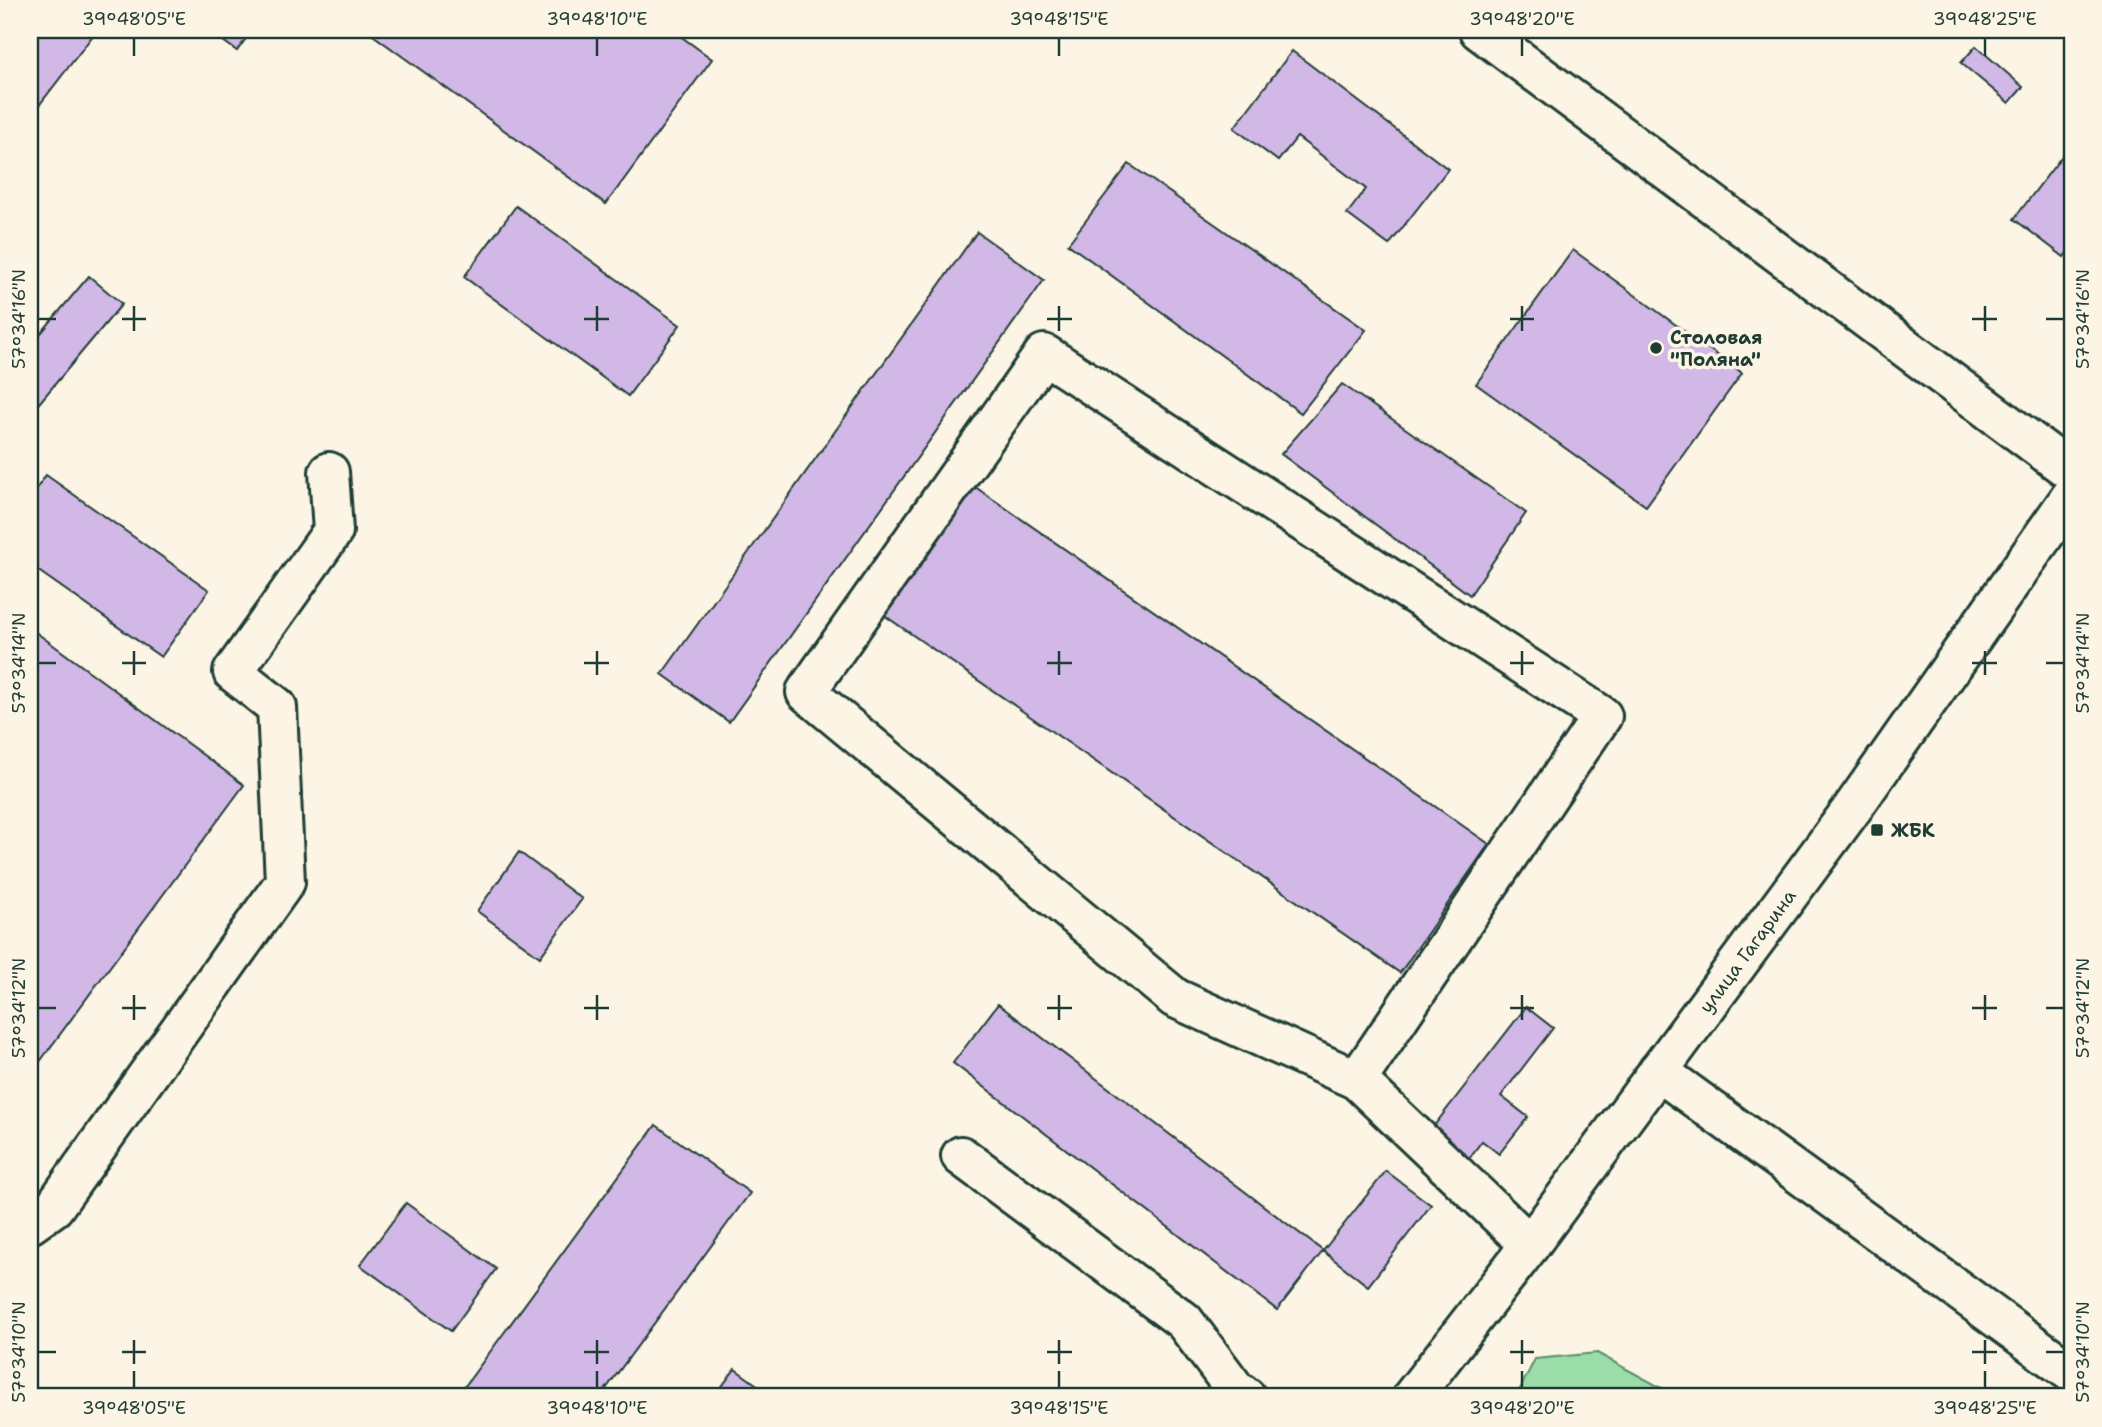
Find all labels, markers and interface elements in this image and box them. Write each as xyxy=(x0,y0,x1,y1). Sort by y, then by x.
text: 39°48'05"E xyxy=(82,7,186,31)
text: 39°48'10"E xyxy=(547,7,647,31)
text: 39°48'15"E xyxy=(1009,7,1109,31)
text: 39°48'20"E xyxy=(1469,7,1575,31)
text: 39°48'25"E xyxy=(1933,7,2037,31)
text: 57°34'16"N xyxy=(7,269,31,369)
text: 57°34'16"N xyxy=(2071,269,2095,369)
place label: Столовая "Поляна" xyxy=(1670,325,1762,372)
marker: Столовая "Поляна" xyxy=(1648,340,1664,356)
text: 57°34'14"N xyxy=(7,613,31,713)
text: 57°34'14"N xyxy=(2071,613,2095,713)
place label: ЖБК xyxy=(1891,818,1935,843)
marker: ЖБК xyxy=(1869,822,1885,838)
street label: улица Гагарина xyxy=(1693,884,1801,1018)
text: 57°34'12"N xyxy=(7,958,31,1058)
text: 57°34'12"N xyxy=(2071,958,2095,1058)
text: 57°34'10"N xyxy=(7,1301,31,1403)
text: 57°34'10"N xyxy=(2071,1301,2095,1403)
text: 39°48'05"E xyxy=(82,1396,186,1420)
text: 39°48'10"E xyxy=(547,1396,647,1420)
text: 39°48'15"E xyxy=(1009,1396,1109,1420)
text: 39°48'20"E xyxy=(1469,1396,1575,1420)
text: 39°48'25"E xyxy=(1933,1396,2037,1420)

